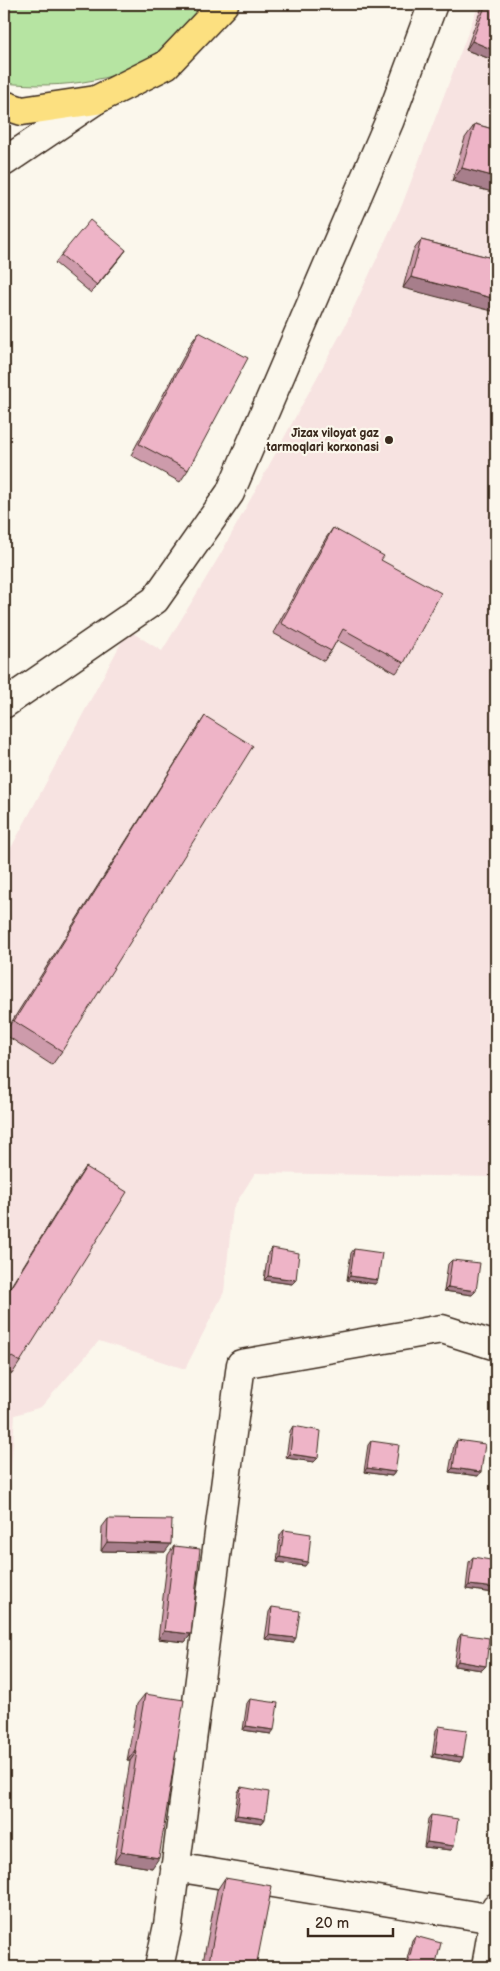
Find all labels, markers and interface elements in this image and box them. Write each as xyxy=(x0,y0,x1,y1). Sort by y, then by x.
place label: Jizax viloyat gaz tarmoqlari korxonasi xyxy=(266,426,379,455)
marker: Jizax viloyat gaz tarmoqlari korxonasi xyxy=(383,434,395,446)
scale bar xyxy=(308,1906,392,1938)
text: 20 m xyxy=(315,1914,349,1933)

